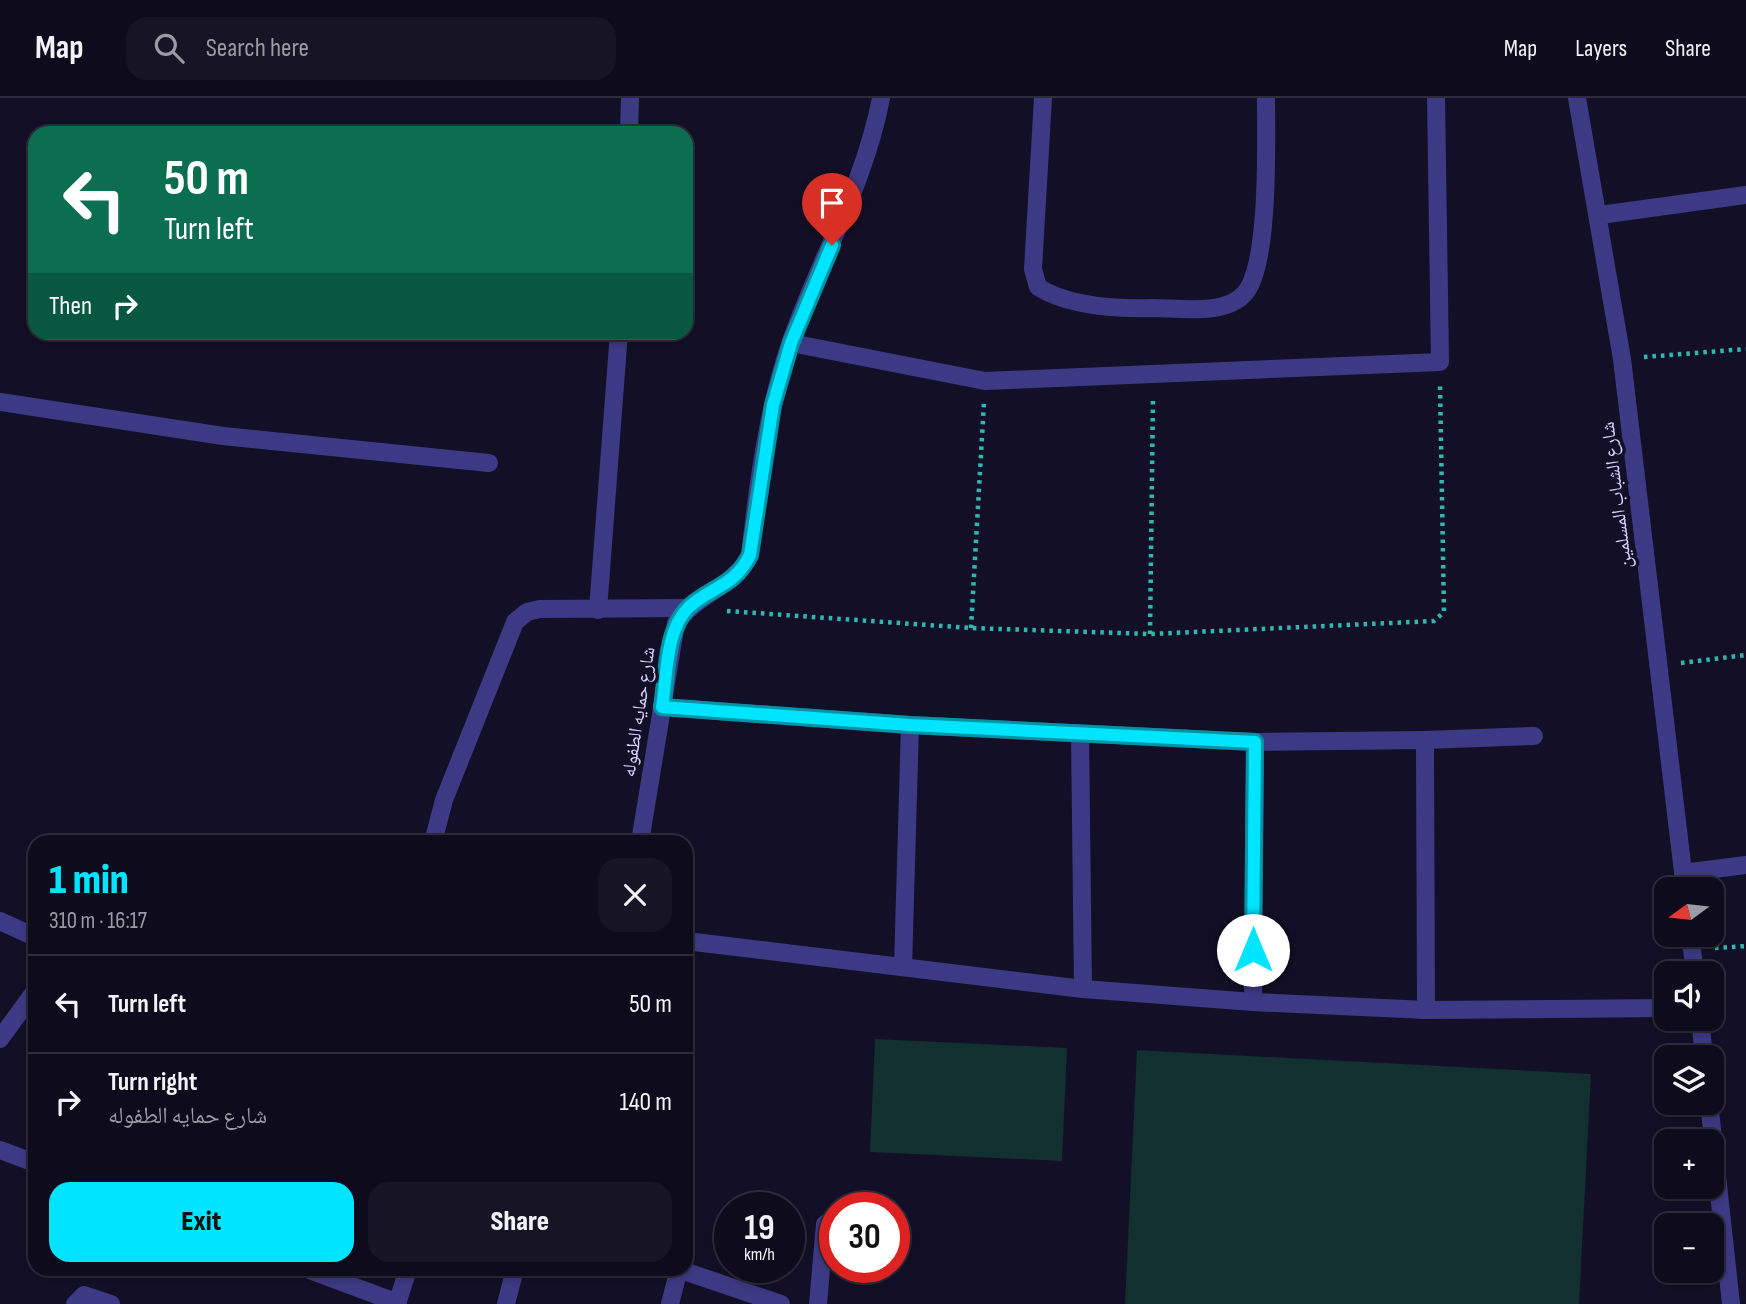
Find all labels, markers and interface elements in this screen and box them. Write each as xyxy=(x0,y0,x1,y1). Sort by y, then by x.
search box xyxy=(126,17,616,80)
text: Map xyxy=(35,28,84,68)
icon: search xyxy=(150,29,188,67)
text: Search here xyxy=(206,33,309,64)
text: Map xyxy=(1504,34,1537,63)
text: Layers xyxy=(1575,34,1627,63)
text: Share xyxy=(1665,34,1711,63)
text: 50 m xyxy=(164,150,249,209)
icon: left xyxy=(49,154,140,245)
pin xyxy=(802,173,862,245)
icon: arrive xyxy=(813,184,851,222)
text: Turn left xyxy=(164,210,254,249)
icon: right xyxy=(106,287,144,325)
text: Then xyxy=(49,291,92,322)
street label: شارع الشباب المسلمين xyxy=(1597,420,1637,570)
street label: شارع حمايه الطفوله xyxy=(617,645,661,779)
text: 1 min xyxy=(49,855,129,906)
button: close xyxy=(598,858,672,932)
north arrow xyxy=(1654,877,1724,947)
map controls xyxy=(1654,877,1724,1283)
text: 310 m · 16:17 xyxy=(49,907,147,935)
position arrow xyxy=(1216,913,1290,987)
button: sound xyxy=(1654,961,1724,1031)
icon: left xyxy=(49,985,87,1023)
text: Turn left xyxy=(108,989,186,1020)
text: 50 m xyxy=(629,989,672,1020)
button: layers xyxy=(1654,1045,1724,1115)
text: Turn right xyxy=(108,1067,197,1098)
icon: right xyxy=(49,1083,87,1121)
text: 140 m xyxy=(620,1087,672,1118)
text: شارع حمايه الطفوله xyxy=(108,1102,267,1130)
button: + xyxy=(1654,1129,1724,1199)
button: Exit xyxy=(49,1182,354,1262)
button: Share xyxy=(368,1182,672,1262)
speed limit sign: 30 xyxy=(819,1192,910,1283)
text: 19 xyxy=(744,1207,775,1250)
button: − xyxy=(1654,1213,1724,1283)
text: km/h xyxy=(744,1244,775,1265)

